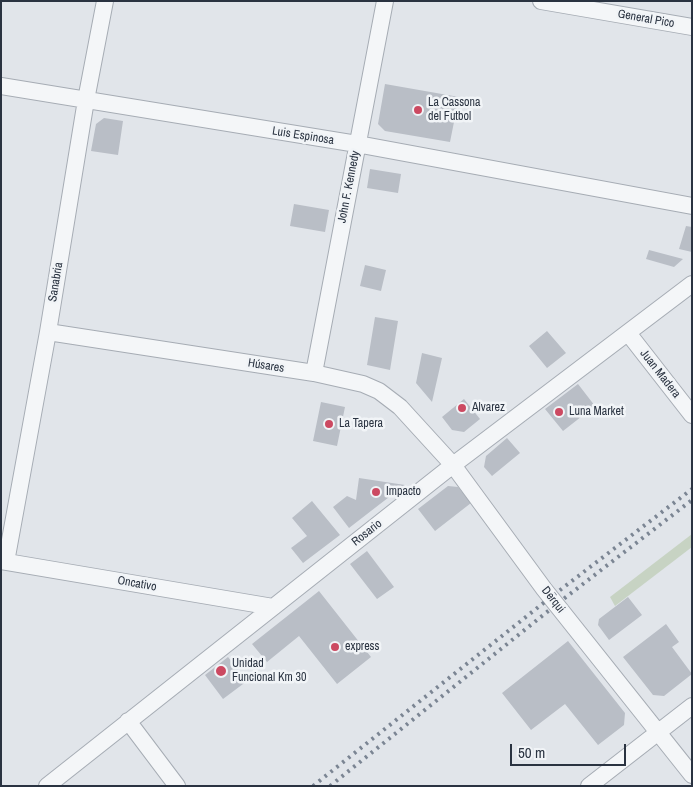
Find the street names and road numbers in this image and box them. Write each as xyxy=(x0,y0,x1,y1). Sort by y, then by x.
street label: General Pico xyxy=(616,7,676,31)
street label: Luis Espinosa xyxy=(271,124,335,148)
street label: John F. Kennedy xyxy=(335,150,363,224)
street label: Sanabria xyxy=(46,261,66,303)
street label: Juan Madera xyxy=(637,347,683,401)
street label: Húsares xyxy=(247,356,285,376)
street label: Rosario xyxy=(349,517,385,549)
street label: Oncativo xyxy=(116,573,158,595)
street label: Derqui xyxy=(538,584,568,616)

